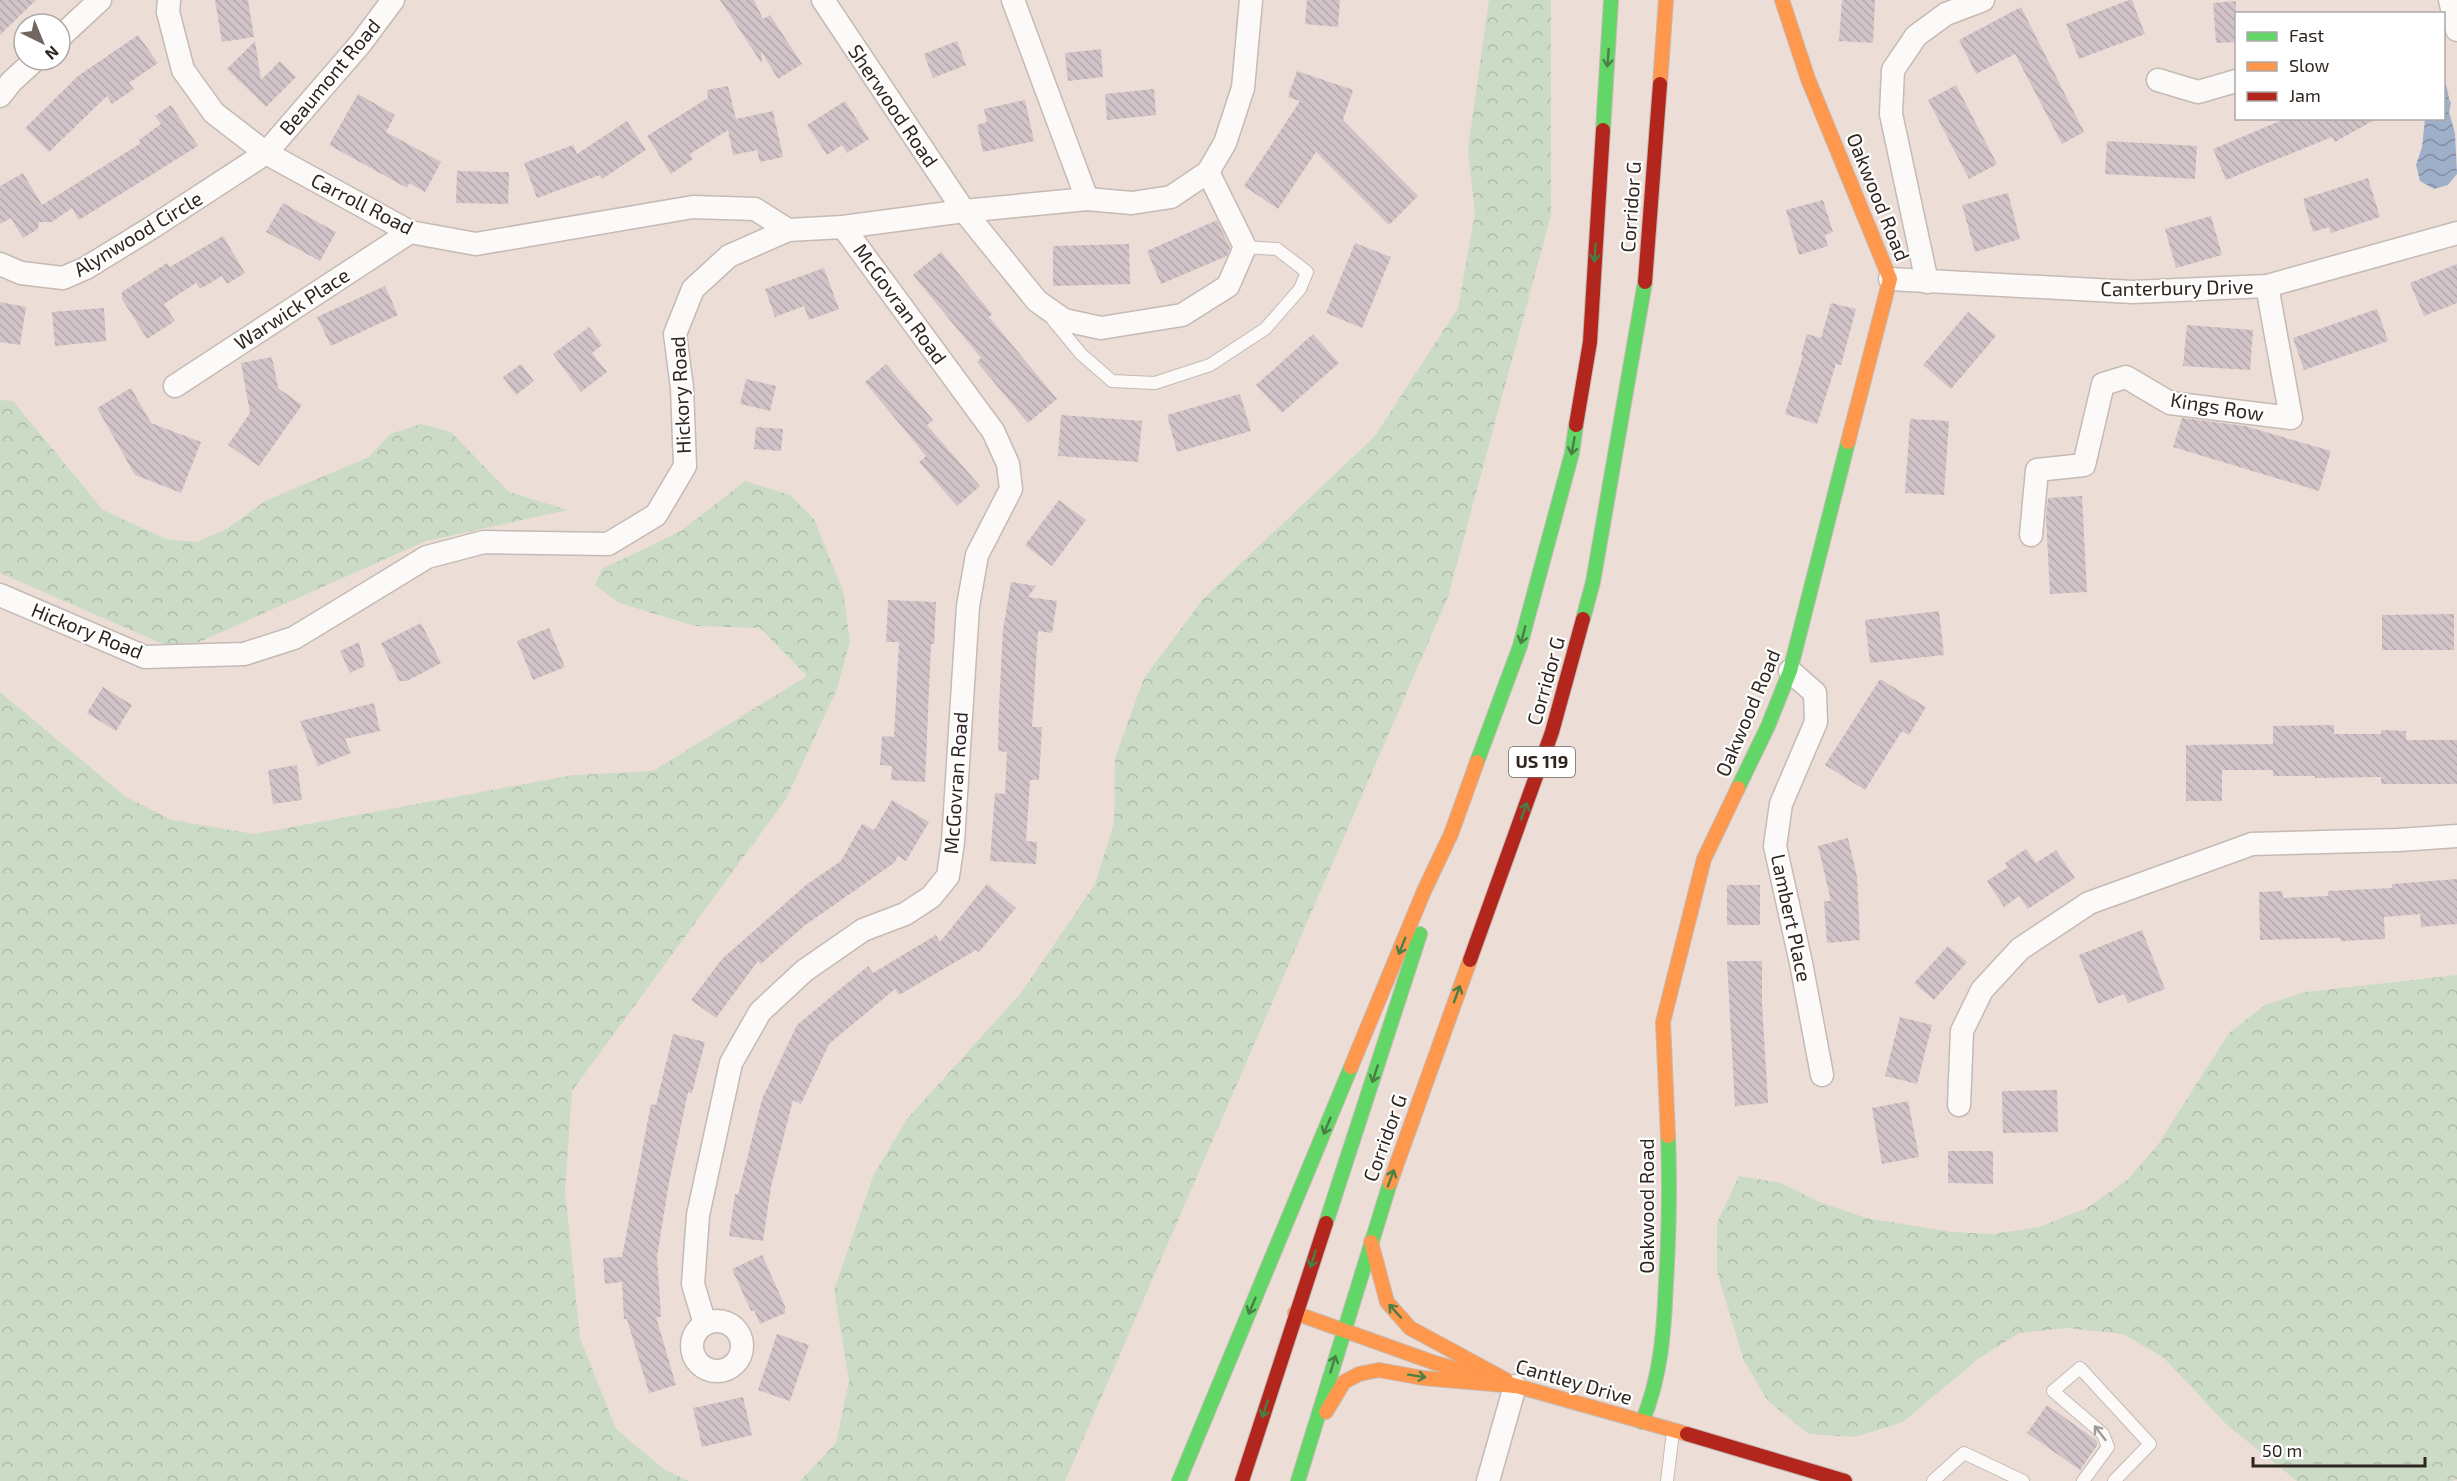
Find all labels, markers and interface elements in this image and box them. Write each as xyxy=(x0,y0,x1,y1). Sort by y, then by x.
north arrow xyxy=(12,12,72,72)
legend xyxy=(2235,12,2445,120)
street label: Beaumont Road xyxy=(274,13,385,139)
text: Fast xyxy=(2289,24,2324,46)
street label: Sherwood Road xyxy=(844,40,944,171)
text: N xyxy=(42,42,63,64)
one-way arrow xyxy=(1602,48,1613,68)
text: Slow xyxy=(2289,54,2330,76)
text: Jam xyxy=(2289,84,2321,106)
street label: Oakwood Road xyxy=(1842,129,1915,264)
street label: Corridor G xyxy=(1615,161,1645,253)
street label: Carroll Road xyxy=(307,167,418,239)
street label: Alynwood Circle xyxy=(69,185,206,281)
street label: McGovran Road xyxy=(849,239,953,368)
one-way arrow xyxy=(1590,243,1601,262)
street label: Warwick Place xyxy=(229,262,354,354)
street label: Canterbury Drive xyxy=(2100,274,2254,300)
street label: Hickory Road xyxy=(665,335,695,455)
street label: Kings Row xyxy=(2169,387,2266,425)
one-way arrow xyxy=(1567,436,1578,456)
street label: Hickory Road xyxy=(28,597,147,663)
one-way arrow xyxy=(1517,625,1528,644)
street label: Corridor G xyxy=(1521,634,1569,728)
street label: Oakwood Road xyxy=(1710,645,1785,780)
street label: McGovran Road xyxy=(938,711,972,855)
road number: US 119 xyxy=(1509,747,1575,777)
one-way arrow xyxy=(1519,802,1530,821)
street label: Lambert Place xyxy=(1767,852,1817,984)
one-way arrow xyxy=(1396,936,1407,954)
one-way arrow xyxy=(1453,985,1464,1004)
one-way arrow xyxy=(1368,1064,1379,1083)
street label: Corridor G xyxy=(1357,1091,1411,1185)
one-way arrow xyxy=(1321,1116,1332,1134)
street label: Oakwood Road xyxy=(1634,1138,1658,1274)
one-way arrow xyxy=(1387,1169,1398,1188)
one-way arrow xyxy=(1307,1249,1318,1268)
one-way arrow xyxy=(1246,1296,1257,1314)
one-way arrow xyxy=(1388,1304,1402,1319)
street label: Cantley Drive xyxy=(1513,1353,1635,1409)
one-way arrow xyxy=(1328,1355,1339,1374)
one-way arrow xyxy=(1406,1371,1426,1382)
one-way arrow xyxy=(1259,1399,1270,1418)
one-way arrow xyxy=(2093,1425,2106,1441)
scale bar xyxy=(2253,1430,2426,1468)
text: 50 m xyxy=(2262,1439,2302,1461)

